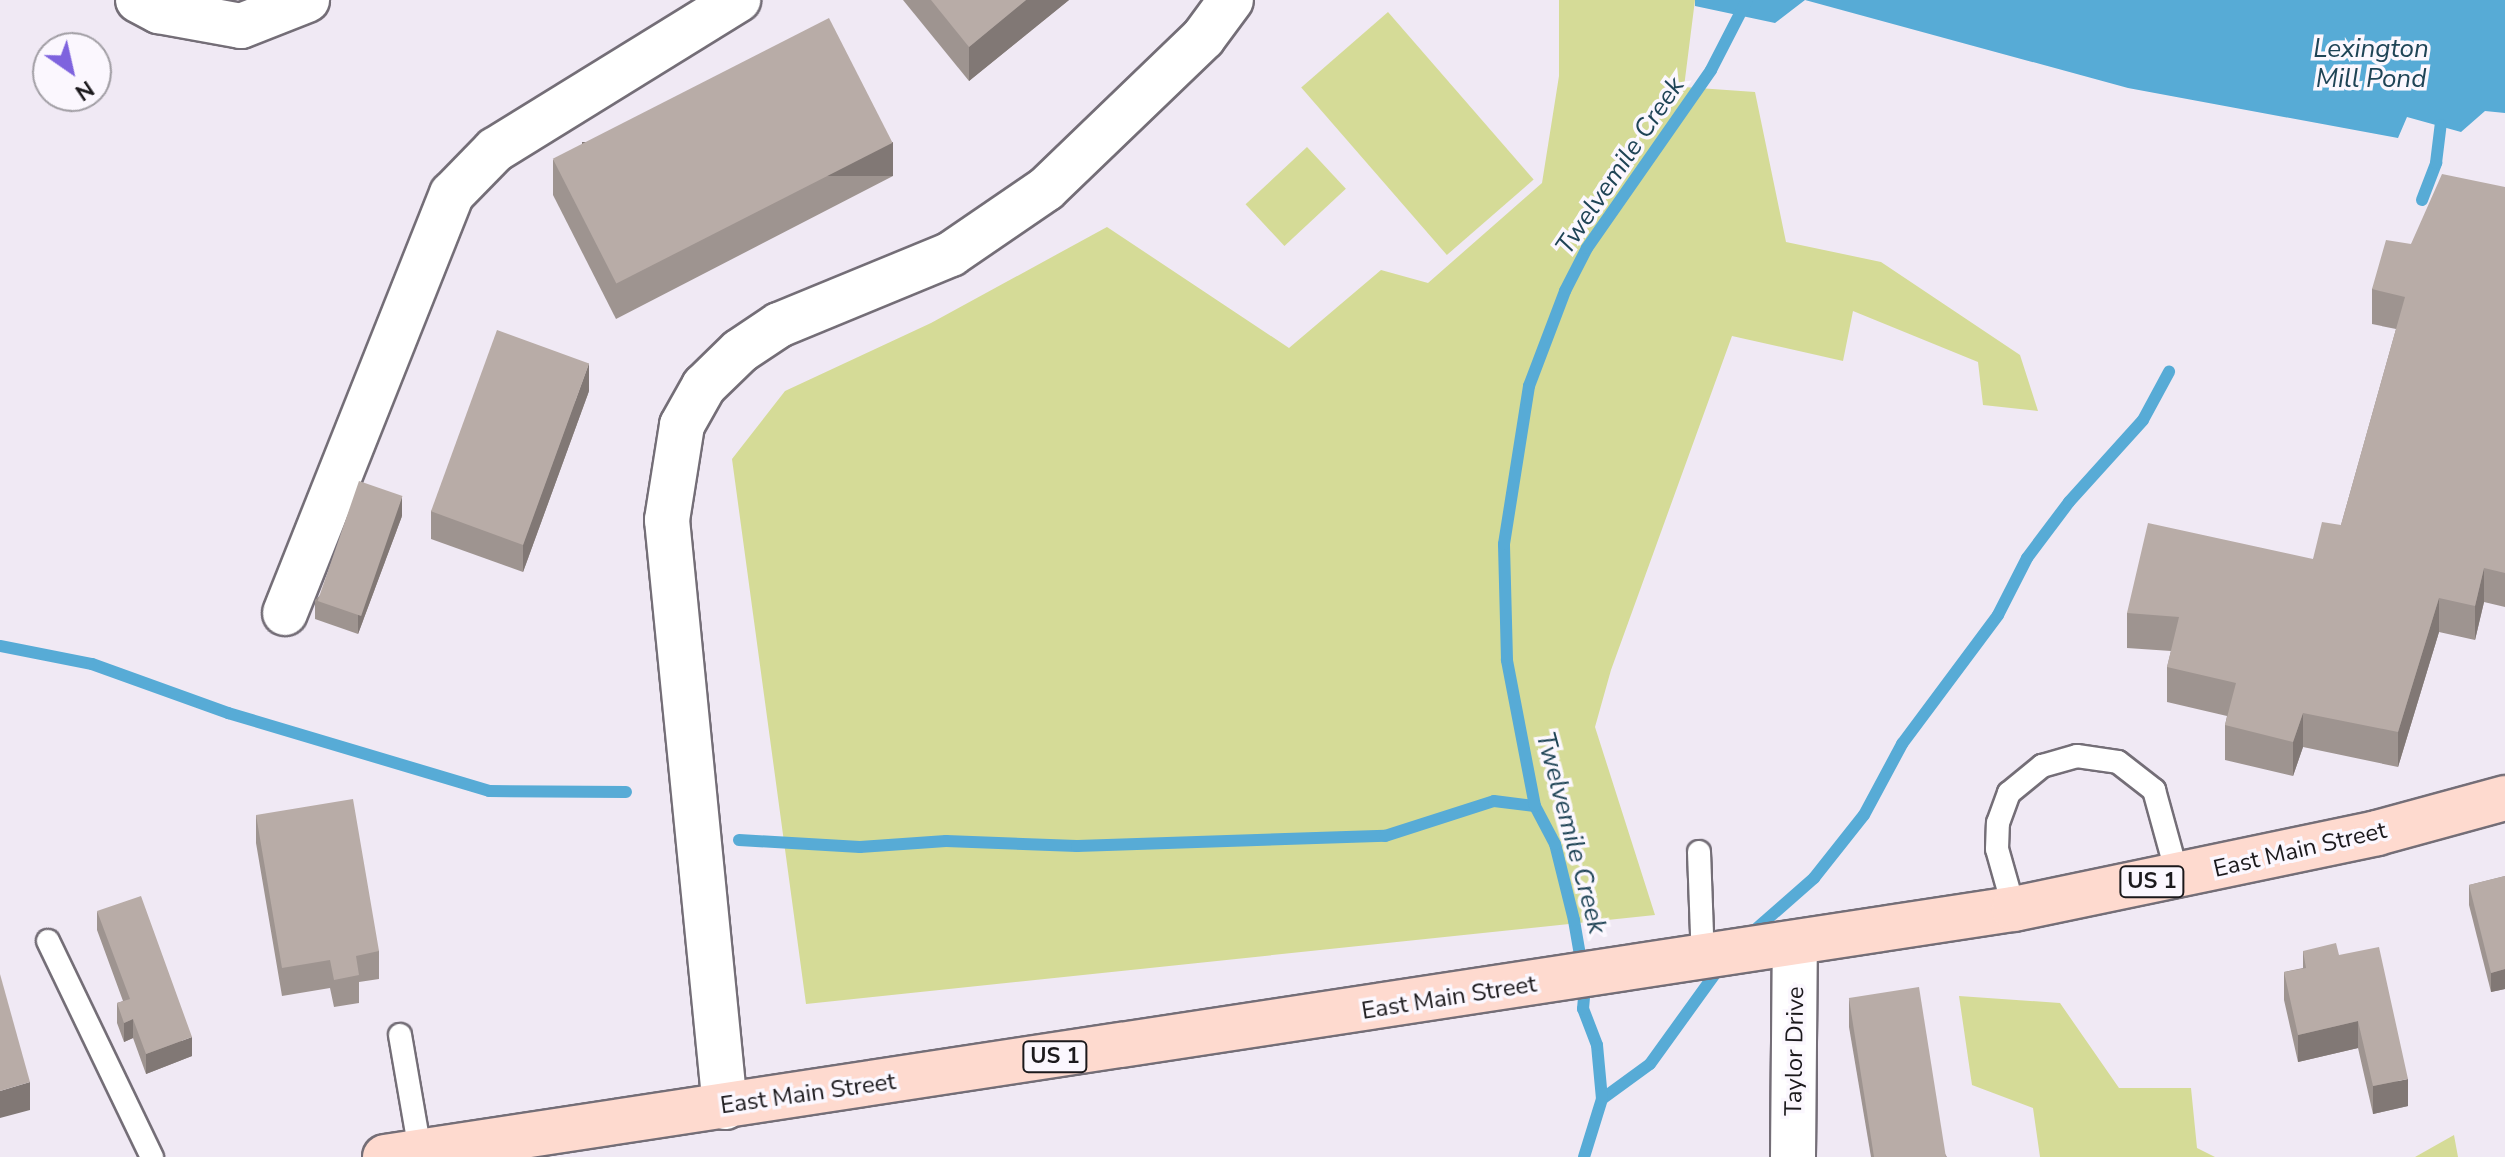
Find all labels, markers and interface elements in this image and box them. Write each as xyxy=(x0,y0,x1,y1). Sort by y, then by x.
north arrow xyxy=(32,32,112,112)
water label: Lexington Mill Pond xyxy=(2313,33,2429,94)
water label: Twelvemile Creek xyxy=(1549,71,1691,261)
text: N xyxy=(69,73,100,107)
water label: Twelvemile Creek xyxy=(1529,729,1613,937)
street label: East Main Street xyxy=(2211,816,2389,884)
road number: US 1 xyxy=(2118,864,2186,900)
street label: East Main Street xyxy=(1360,970,1538,1026)
street label: Taylor Drive xyxy=(1779,986,1811,1116)
road number: US 1 xyxy=(1021,1039,1089,1075)
street label: East Main Street xyxy=(719,1067,897,1121)

